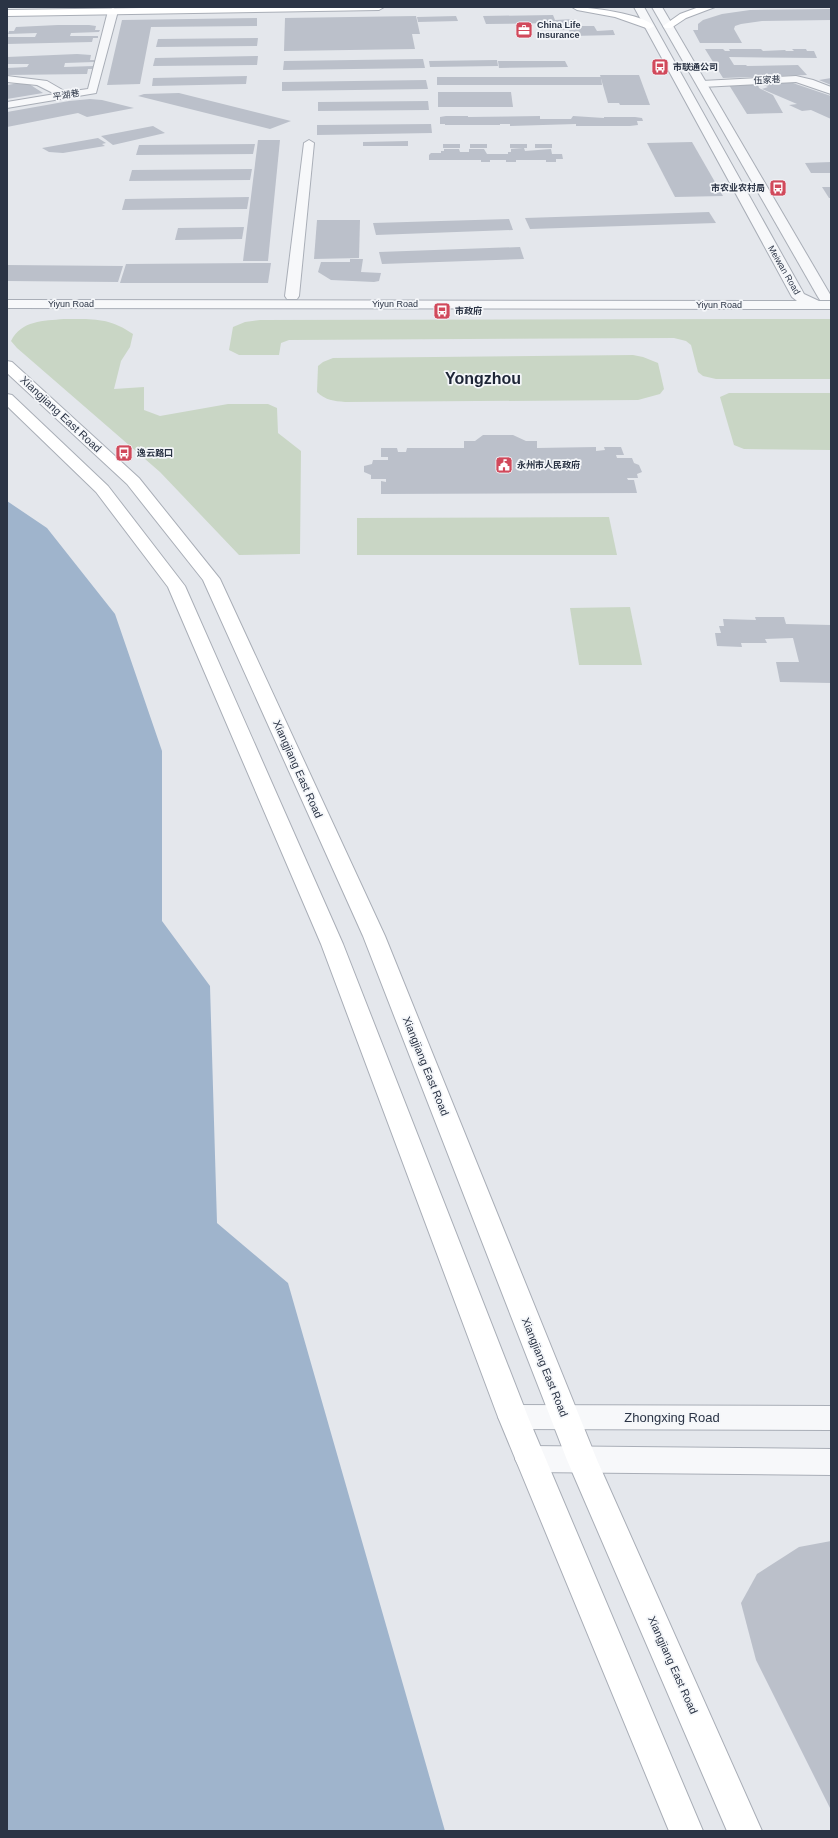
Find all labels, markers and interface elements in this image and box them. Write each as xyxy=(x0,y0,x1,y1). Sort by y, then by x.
office icon: China Life Insurance xyxy=(514,20,534,40)
place label: China Life Insurance xyxy=(537,20,581,40)
bus stop icon: 市联通公司 xyxy=(650,57,670,77)
place label: 市联通公司 xyxy=(673,62,718,72)
street label: 伍家巷 xyxy=(753,74,781,86)
street label: 平湖巷 xyxy=(52,88,80,102)
bus stop icon: 市农业农村局 xyxy=(768,178,788,198)
place label: 市农业农村局 xyxy=(711,182,765,193)
street label: Meiwan Road xyxy=(766,244,802,296)
street label: Yiyun Road xyxy=(48,299,94,309)
street label: Yiyun Road xyxy=(372,299,418,309)
street label: Yiyun Road xyxy=(696,300,742,310)
bus stop icon: 市政府 xyxy=(432,301,452,321)
place label: 市政府 xyxy=(455,306,482,316)
district label: Yongzhou xyxy=(445,370,521,387)
street label: Xiangjiang East Road xyxy=(18,374,104,454)
bus stop icon: 逸云路口 xyxy=(114,443,134,463)
place label: 逸云路口 xyxy=(137,448,173,458)
public building icon: 永州市人民政府 xyxy=(494,455,514,475)
place label: 永州市人民政府 xyxy=(517,459,580,470)
street label: Xiangjiang East Road xyxy=(271,718,325,820)
street label: Xiangjiang East Road xyxy=(401,1015,451,1117)
street label: Xiangjiang East Road xyxy=(520,1316,570,1418)
street label: Zhongxing Road xyxy=(624,1410,720,1425)
street label: Xiangjiang East Road xyxy=(646,1614,700,1716)

